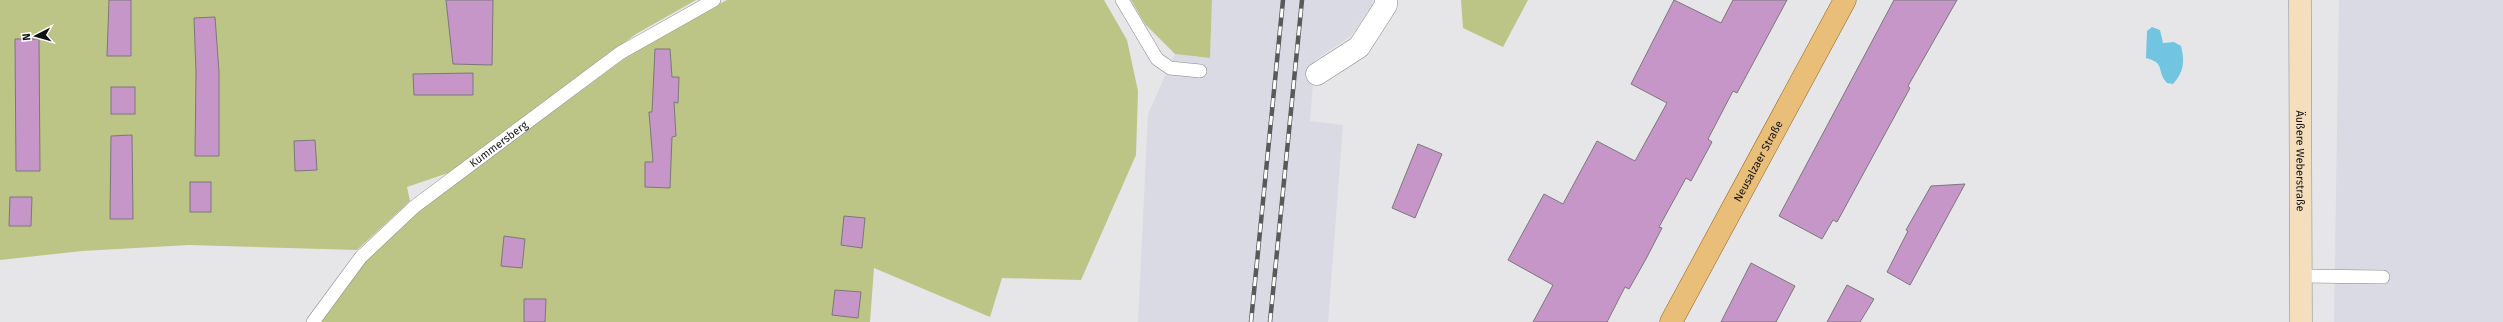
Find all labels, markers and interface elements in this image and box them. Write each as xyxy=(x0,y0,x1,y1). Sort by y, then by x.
north arrow xyxy=(16,16,56,56)
text: N xyxy=(20,33,33,41)
street label: Äußere Weberstraße xyxy=(2293,110,2307,212)
street label: Kummersberg xyxy=(467,118,531,170)
street label: Neusalzaer Straße xyxy=(1731,118,1786,204)

